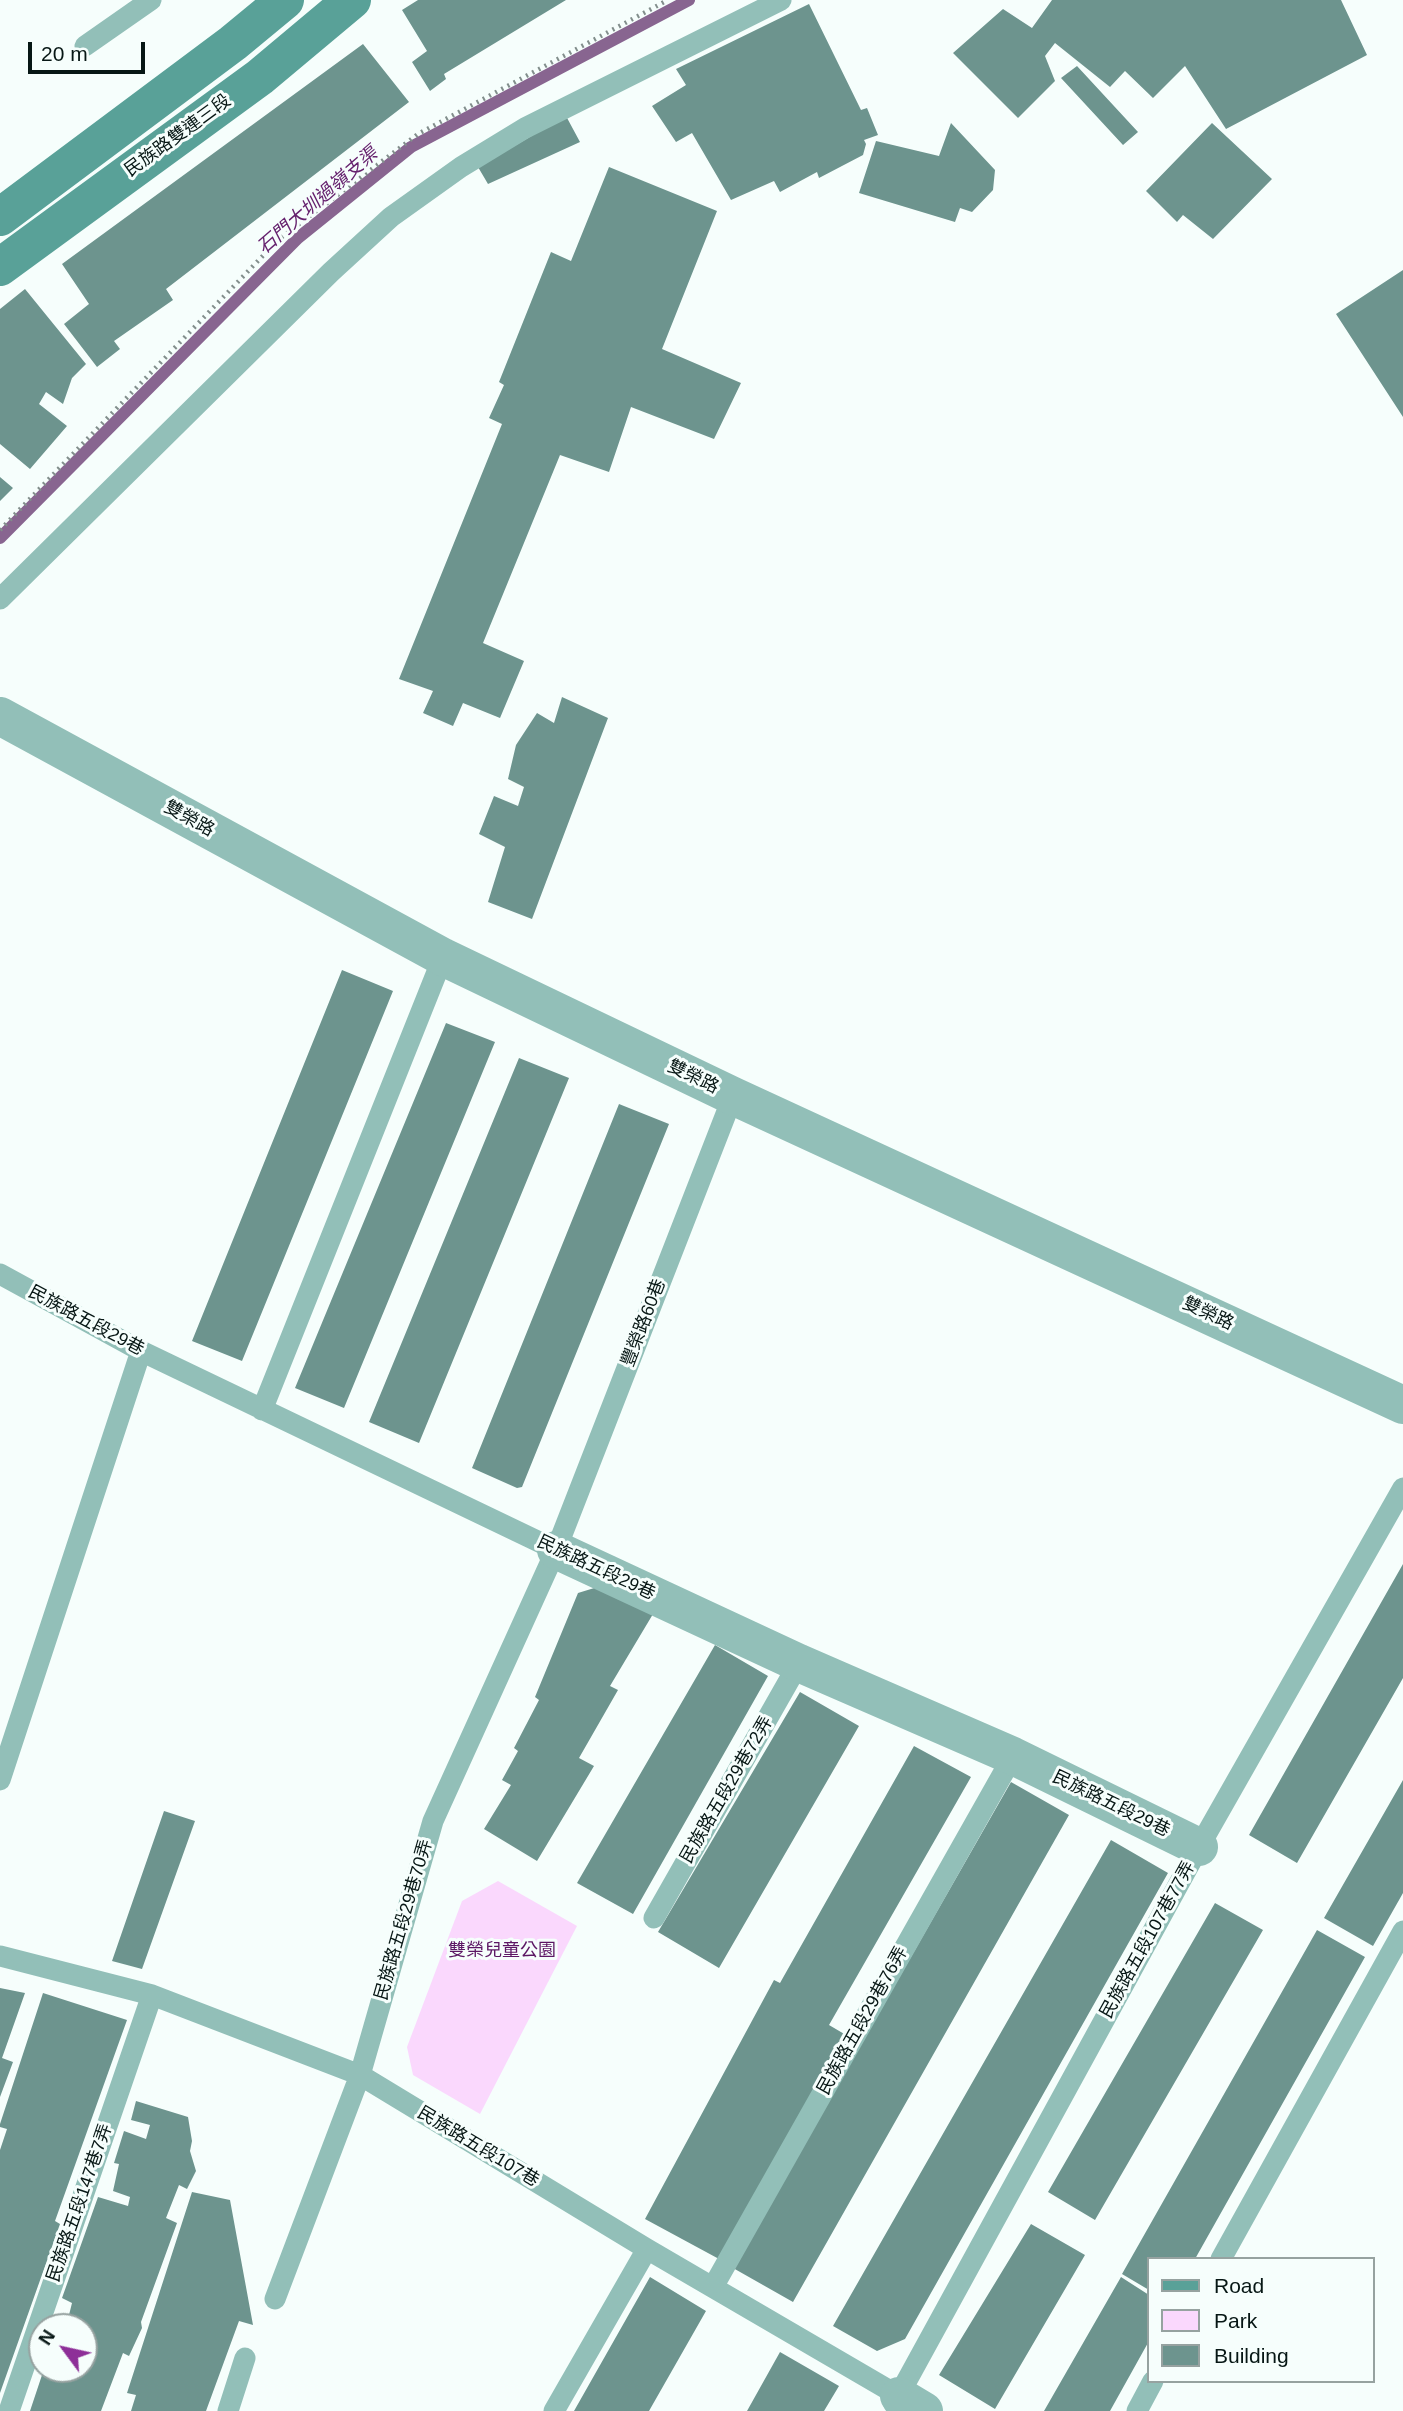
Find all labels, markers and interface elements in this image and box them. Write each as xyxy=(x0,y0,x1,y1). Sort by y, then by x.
scale bar xyxy=(32,28,149,72)
text: 20 m xyxy=(41,42,88,65)
street label: 民族路雙連三段 xyxy=(121,90,235,182)
water label: 石門大圳過嶺支渠 xyxy=(253,143,383,259)
street label: 雙榮路 xyxy=(160,796,218,842)
street label: 雙榮路 xyxy=(664,1055,722,1099)
street label: 豐榮路60巷 xyxy=(617,1276,671,1370)
street label: 民族路五段29巷 xyxy=(24,1281,148,1361)
street label: 雙榮路 xyxy=(1179,1293,1237,1335)
street label: 民族路五段29巷 xyxy=(533,1531,659,1605)
street label: 民族路五段29巷72弄 xyxy=(676,1713,778,1867)
street label: 民族路五段29巷 xyxy=(1049,1766,1173,1842)
street label: 民族路五段29巷70弄 xyxy=(371,1837,437,2003)
street label: 民族路五段107巷77弄 xyxy=(1096,1858,1200,2022)
park label: 雙榮兒童公園 xyxy=(448,1940,556,1962)
street label: 民族路五段29巷76弄 xyxy=(813,1943,913,2099)
street label: 民族路五段107巷 xyxy=(413,2102,543,2192)
street label: 民族路五段147巷7弄 xyxy=(43,2121,117,2285)
legend xyxy=(1148,2257,1375,2383)
text: Road xyxy=(1214,2274,1264,2297)
text: Park xyxy=(1214,2309,1257,2332)
north arrow xyxy=(28,2313,98,2383)
text: N xyxy=(34,2326,59,2349)
text: Building xyxy=(1214,2344,1289,2367)

